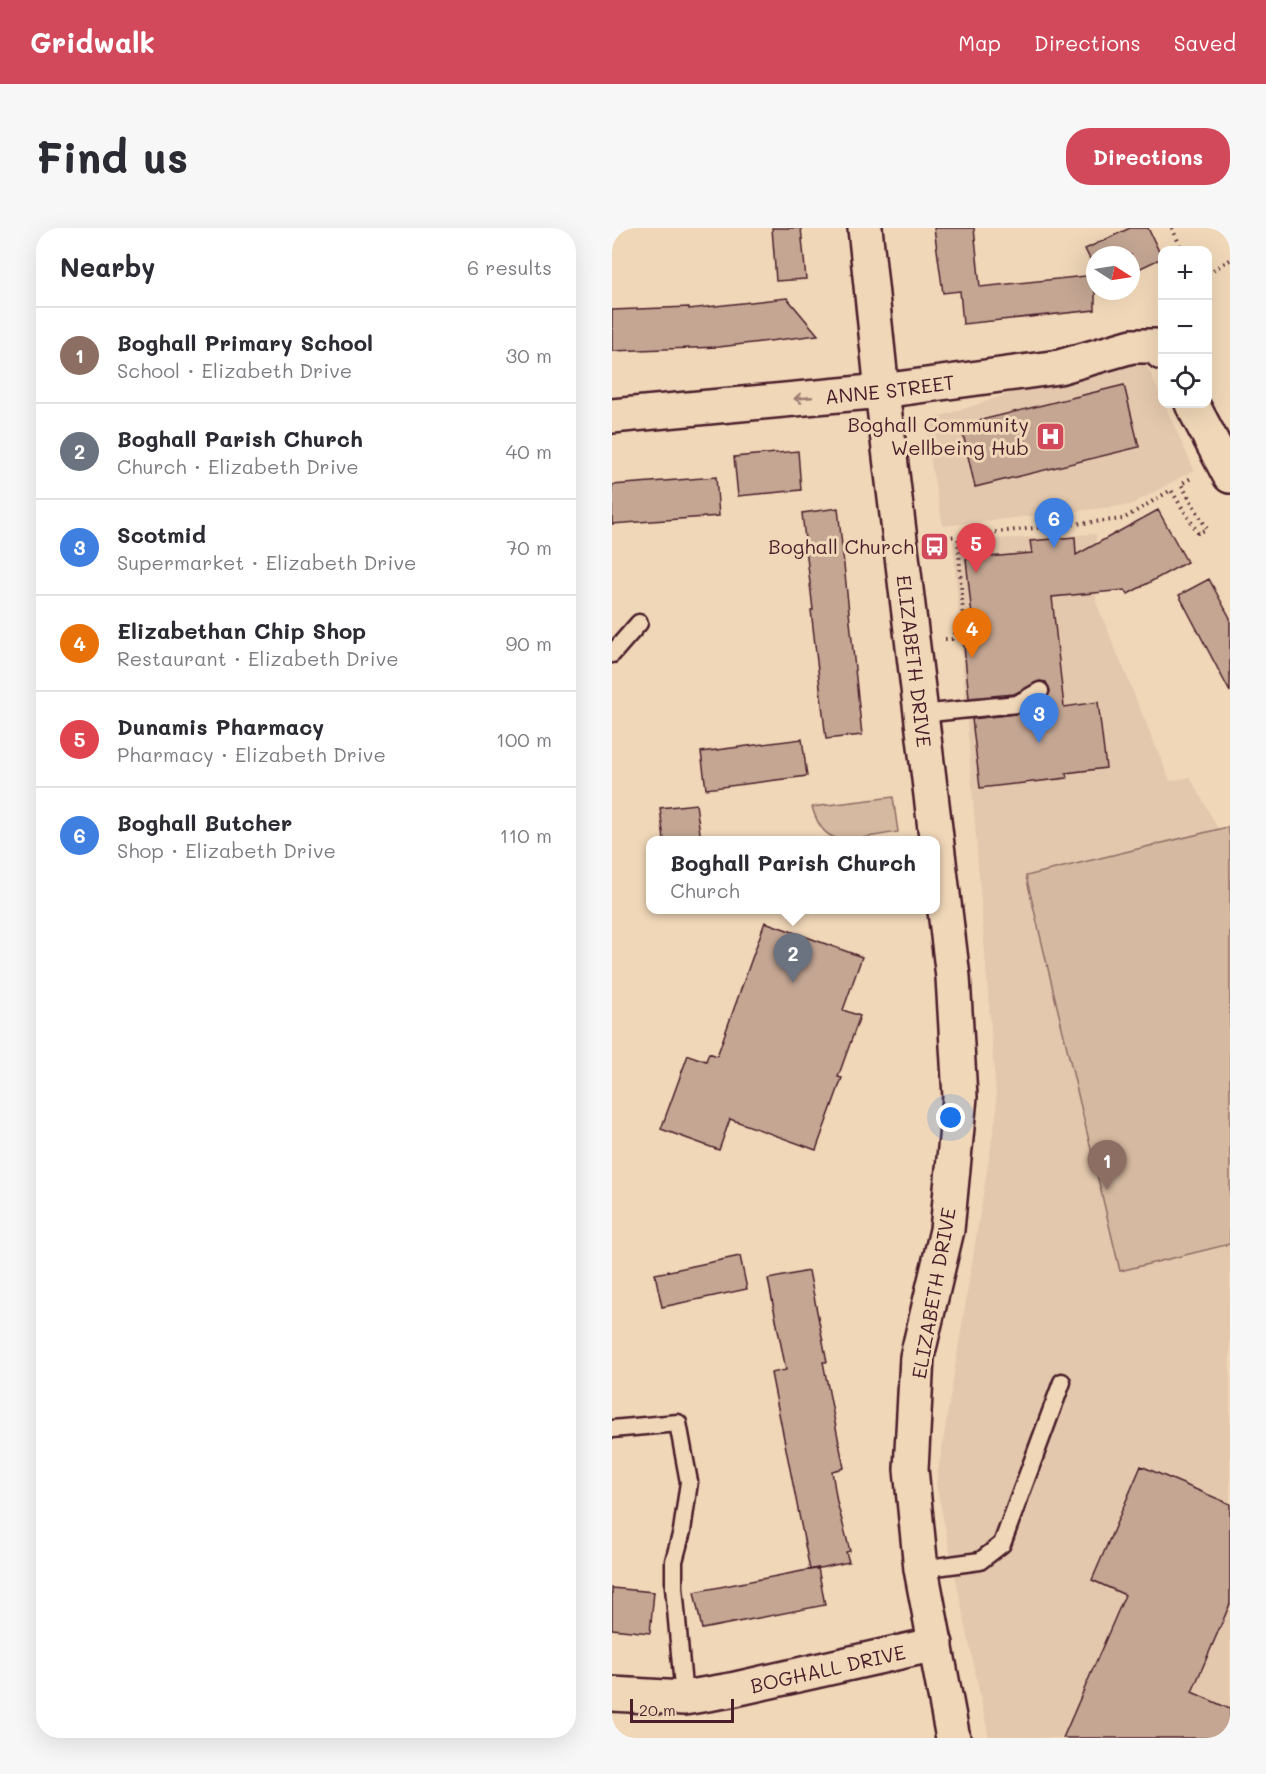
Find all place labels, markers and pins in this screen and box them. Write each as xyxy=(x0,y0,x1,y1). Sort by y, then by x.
place label: Boghall Community Wellbeing Hub xyxy=(848,411,1029,460)
hospital icon: Boghall Community Wellbeing Hub xyxy=(1034,420,1066,452)
pin: 6 xyxy=(1034,498,1074,548)
pin: 5 xyxy=(956,524,996,573)
bus stop icon: Boghall Church xyxy=(919,530,951,562)
place label: Boghall Church xyxy=(768,533,914,559)
pin: 4 xyxy=(952,608,992,658)
pin: 3 xyxy=(1020,694,1058,743)
pin: 2 xyxy=(774,934,813,983)
pin: 1 xyxy=(1088,1140,1126,1190)

